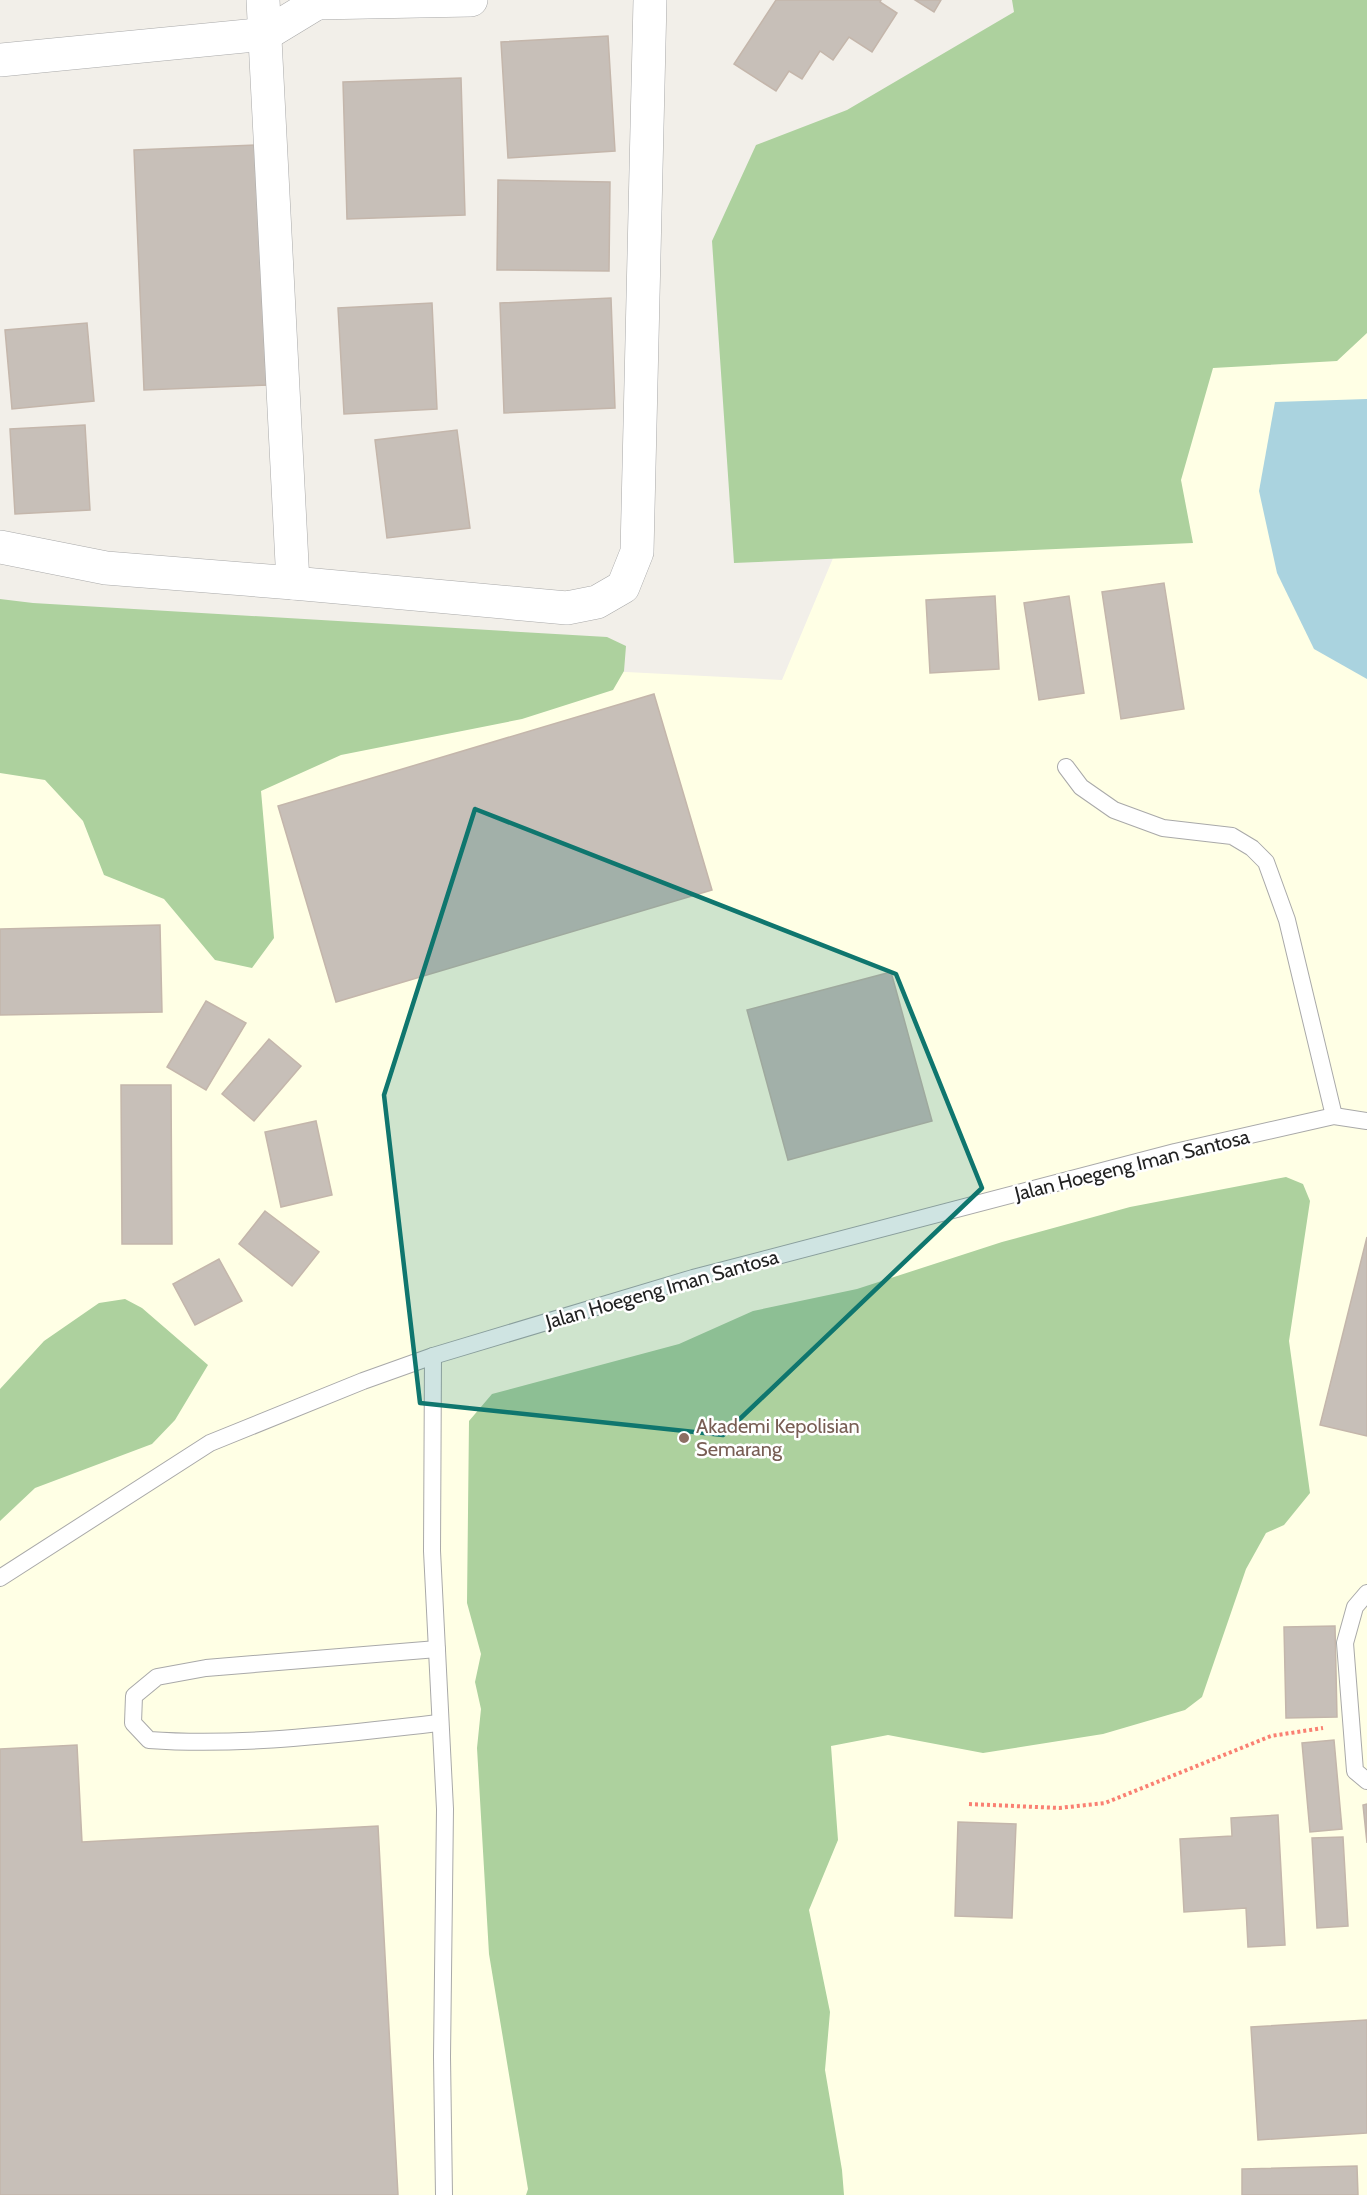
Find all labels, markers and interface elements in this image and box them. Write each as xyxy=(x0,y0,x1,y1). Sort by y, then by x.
street label: Jalan Hoegeng Iman Santosa xyxy=(1011,1124,1252,1206)
street label: Jalan Hoegeng Iman Santosa xyxy=(542,1244,782,1334)
place label: Akademi Kepolisian Semarang xyxy=(696,1414,860,1461)
marker: Akademi Kepolisian Semarang xyxy=(677,1431,691,1445)

